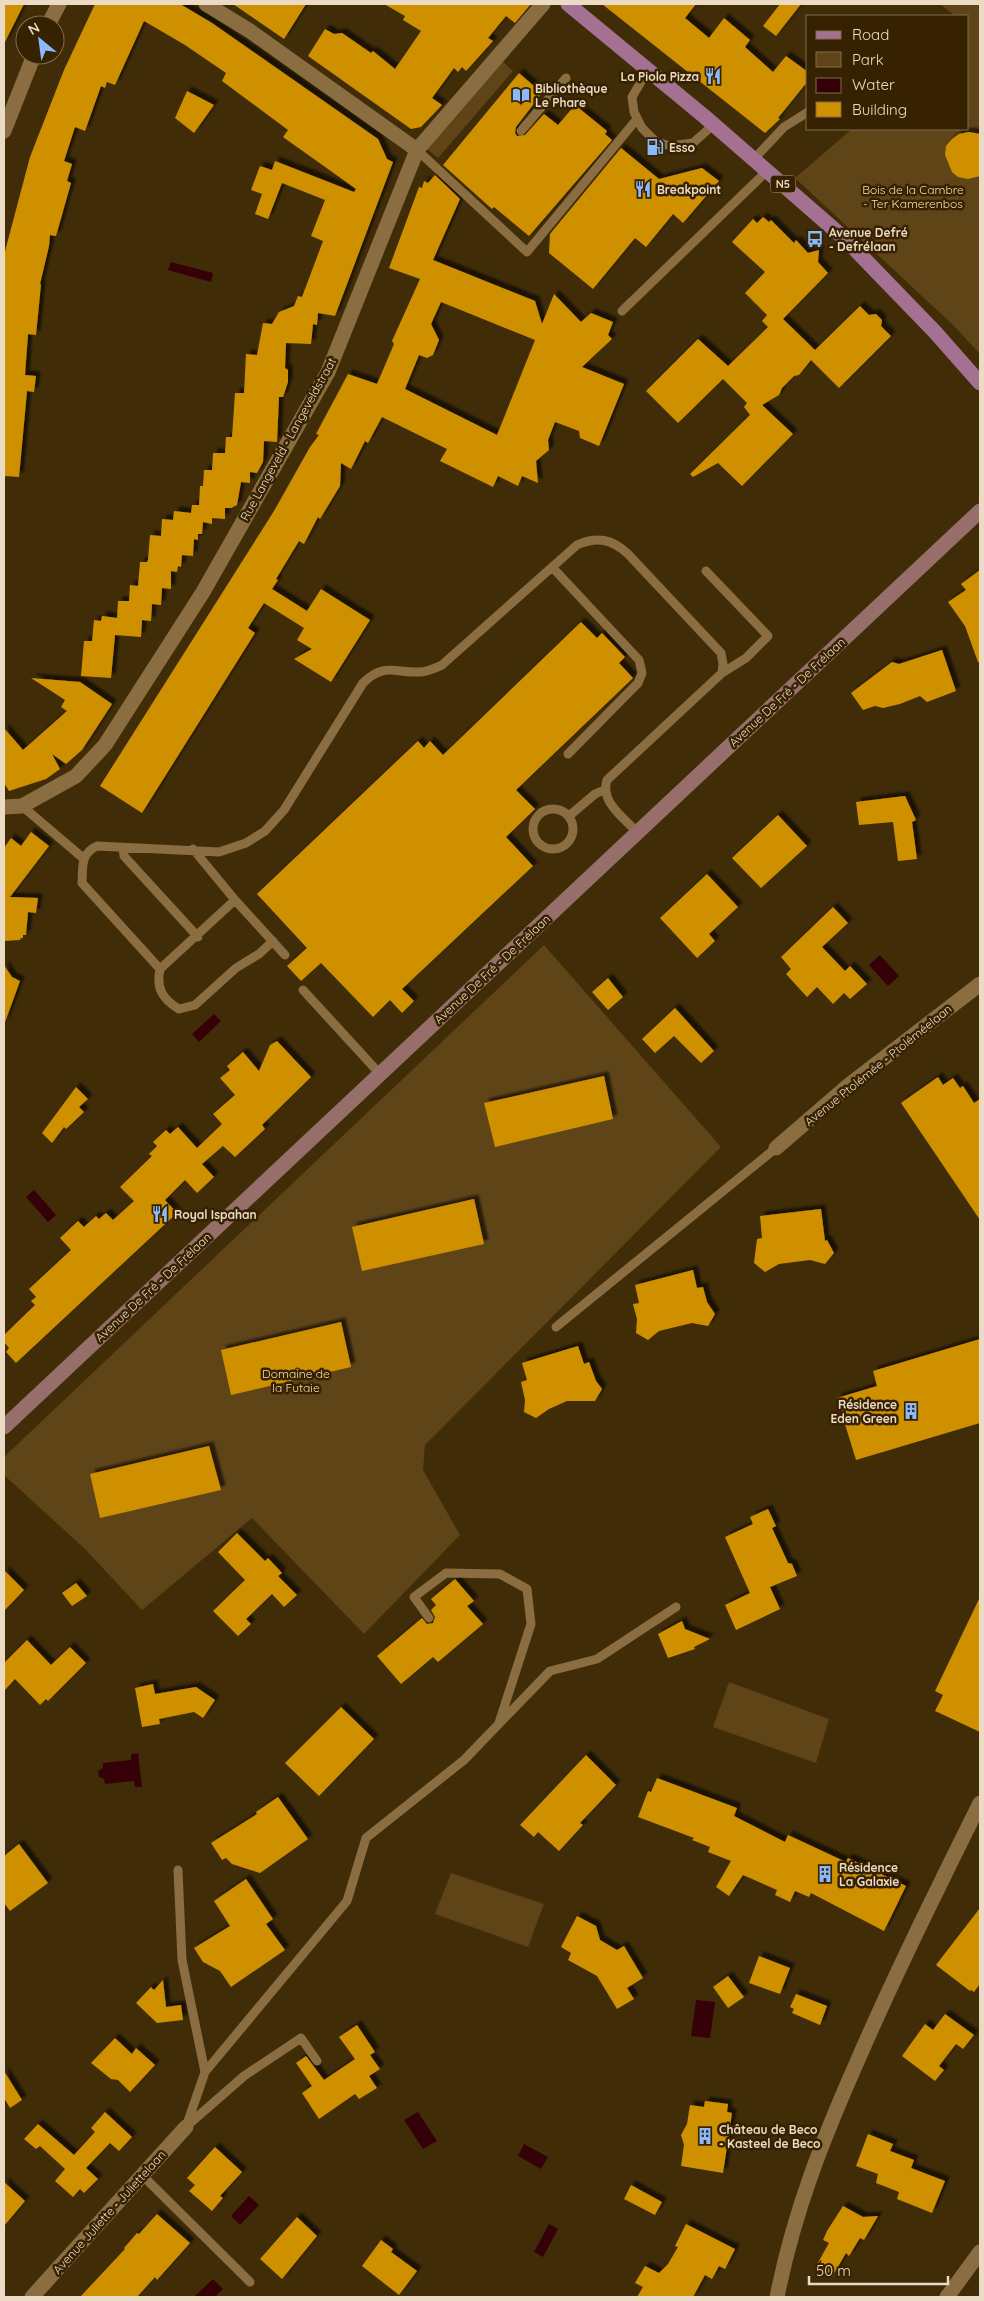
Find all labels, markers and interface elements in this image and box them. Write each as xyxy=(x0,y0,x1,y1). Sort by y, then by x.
north arrow xyxy=(15,15,65,65)
legend xyxy=(806,15,969,130)
text: N xyxy=(25,18,43,39)
text: Road xyxy=(852,25,889,44)
text: Park xyxy=(852,50,884,69)
restaurant icon: La Piola Pizza xyxy=(703,66,723,86)
place label: La Piola Pizza xyxy=(620,69,699,84)
text: Water xyxy=(852,75,895,94)
place label: Bibliothèque Le Phare xyxy=(535,81,607,110)
library icon: Bibliothèque Le Phare xyxy=(511,85,531,105)
text: Building xyxy=(852,100,907,119)
fuel station icon: Esso xyxy=(645,137,665,157)
place label: Esso xyxy=(669,140,695,155)
road number: N5 xyxy=(770,175,796,192)
restaurant icon: Breakpoint xyxy=(633,179,653,199)
place label: Breakpoint xyxy=(657,182,721,197)
park label: Bois de la Cambre - Ter Kamerenbos xyxy=(862,182,964,211)
place label: Avenue Defré - Defrélaan xyxy=(829,225,908,254)
bus stop icon: Avenue Defré - Defrélaan xyxy=(805,229,825,249)
street label: Rue Langeveld - Langeveldstraat xyxy=(237,355,339,523)
street label: Avenue De Fré - De Frélaan xyxy=(726,634,848,750)
street label: Avenue De Fré - De Frélaan xyxy=(431,911,553,1027)
street label: Avenue Ptolémée - Ptoléméelaan xyxy=(801,1001,955,1129)
restaurant icon: Royal Ispahan xyxy=(150,1204,170,1224)
place label: Royal Ispahan xyxy=(174,1207,257,1222)
street label: Avenue De Fré - De Frélaan xyxy=(92,1229,214,1345)
park label: Domaine de la Futaie xyxy=(262,1366,330,1395)
place label: Résidence Eden Green xyxy=(830,1397,897,1426)
building icon: Résidence Eden Green xyxy=(901,1401,921,1421)
place label: Résidence La Galaxie xyxy=(839,1860,899,1889)
building icon: Résidence La Galaxie xyxy=(815,1864,835,1884)
place label: Château de Beco - Kasteel de Beco xyxy=(719,2122,821,2151)
building icon: Château de Beco - Kasteel de Beco xyxy=(695,2126,715,2146)
street label: Avenue Juliette - Juliettelaan xyxy=(49,2147,169,2277)
scale bar xyxy=(809,2254,948,2286)
text: 50 m xyxy=(816,2261,851,2280)

